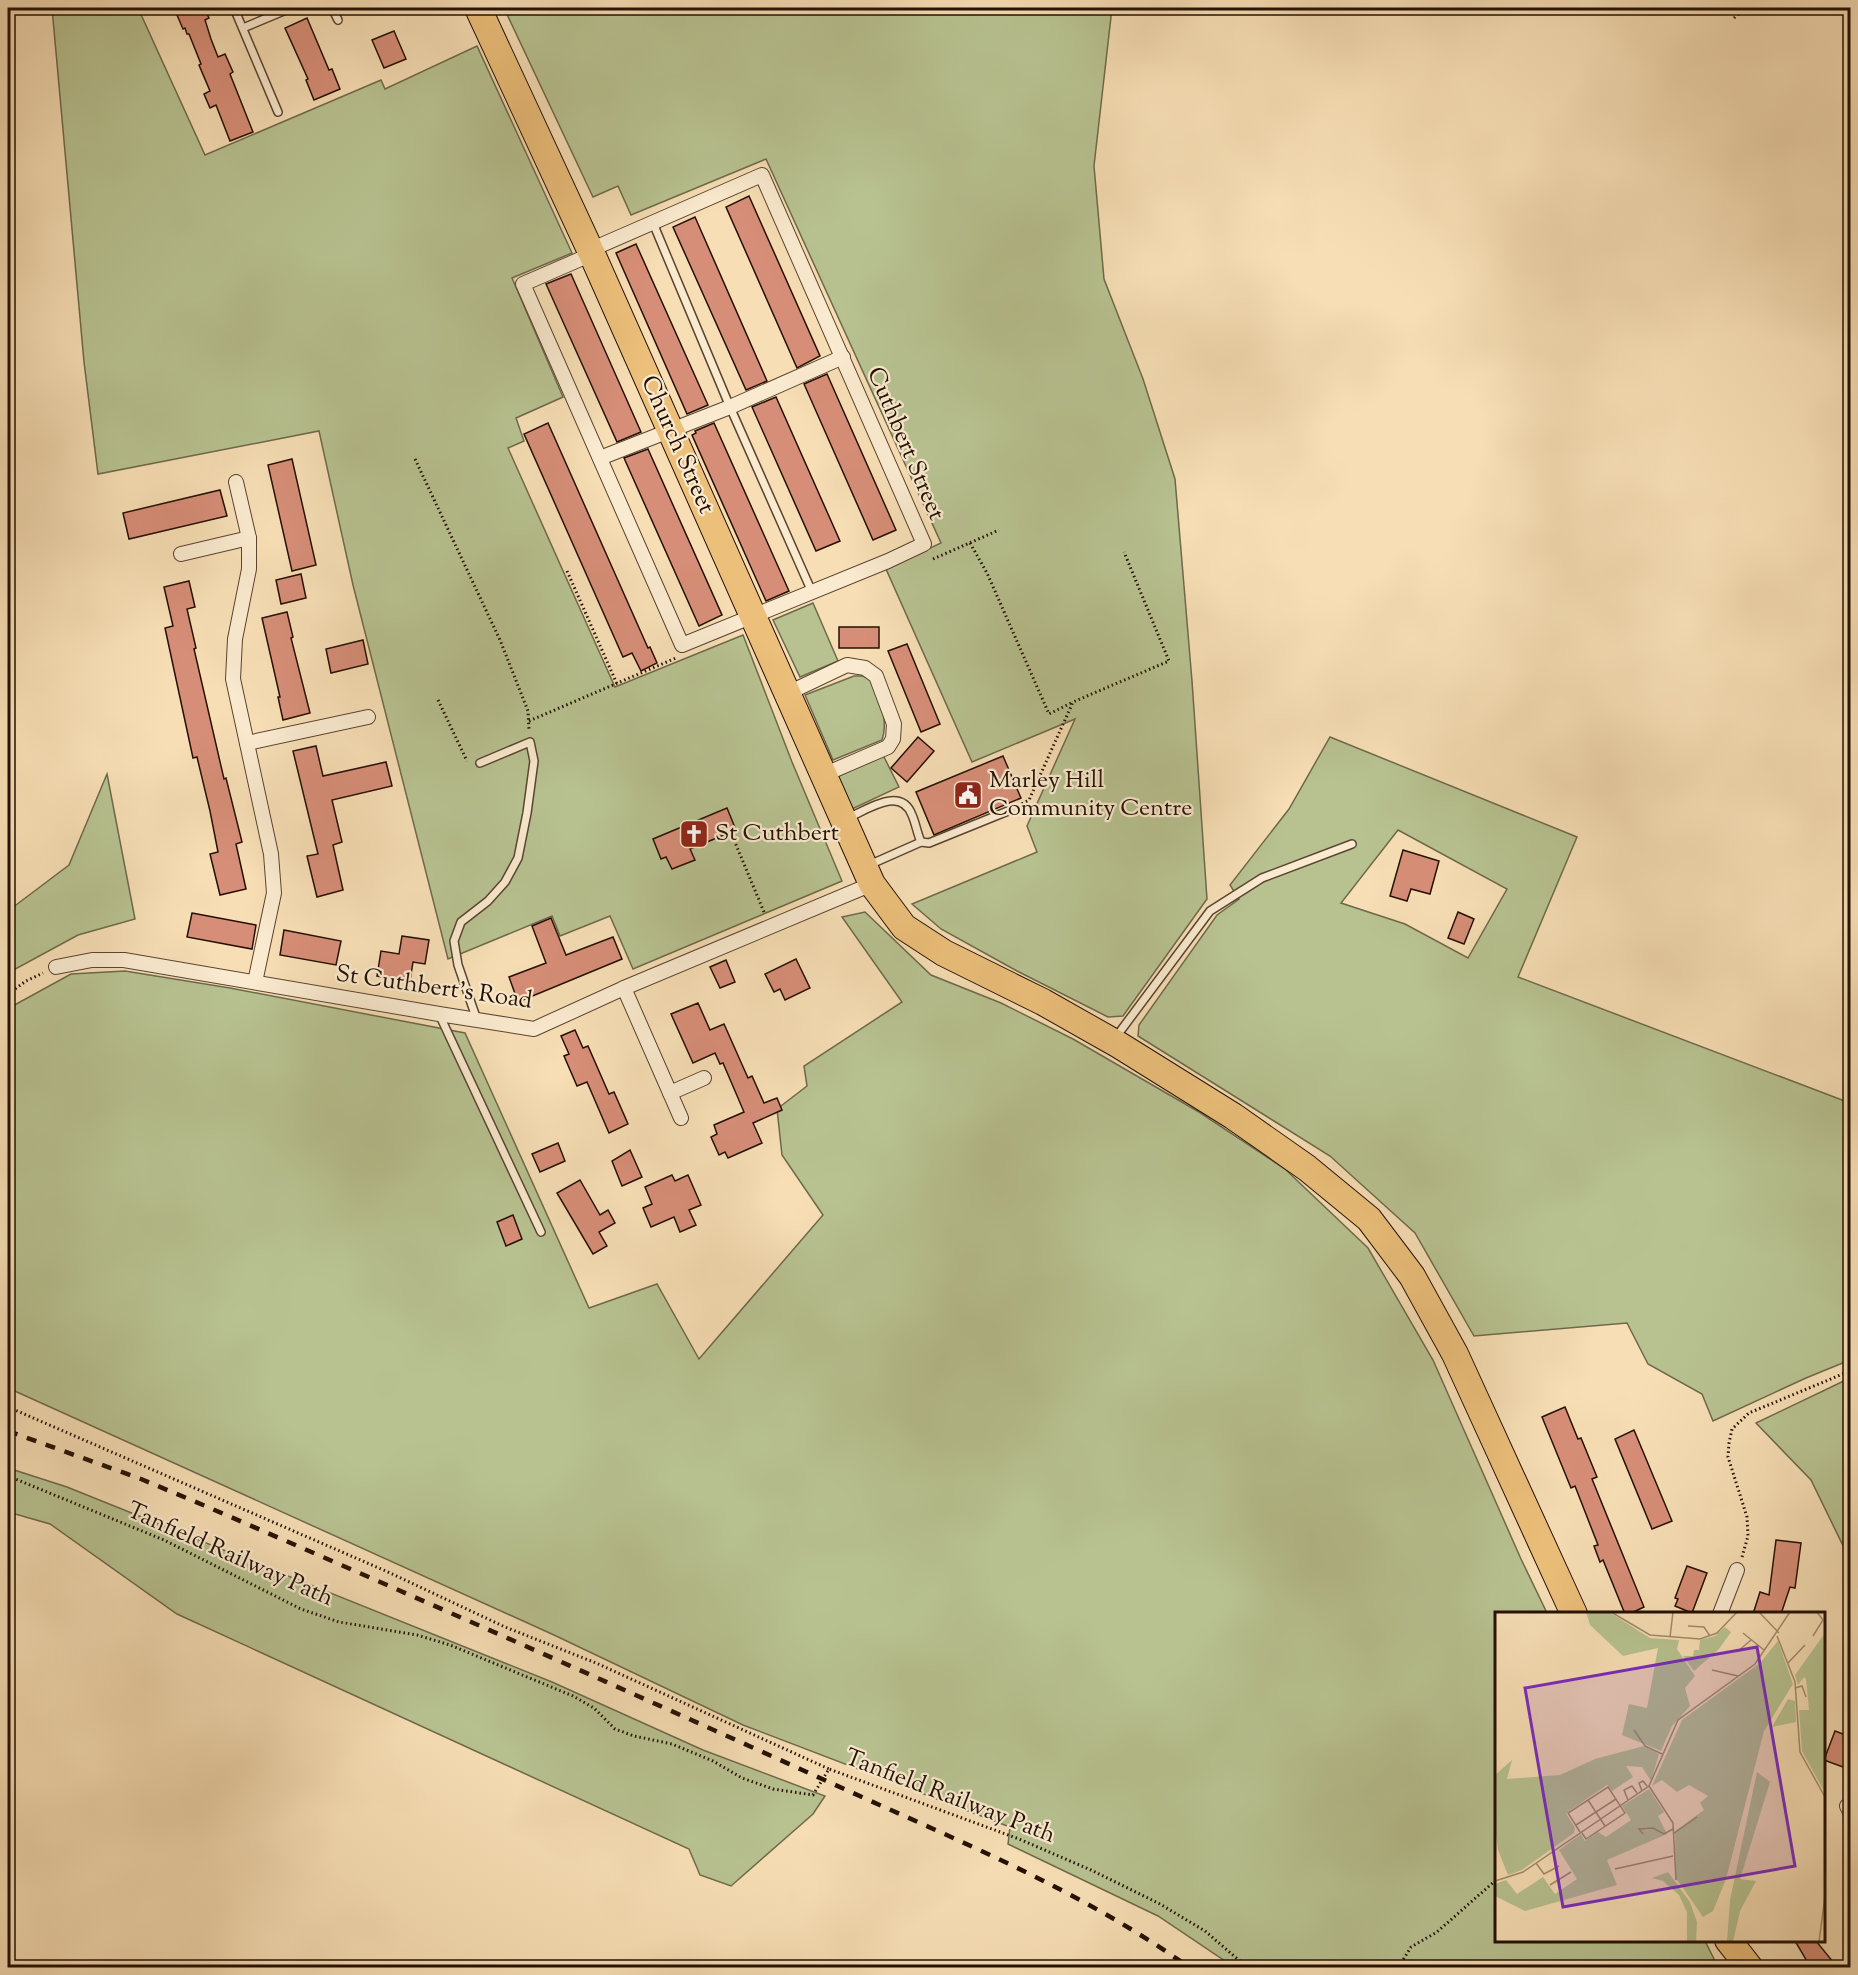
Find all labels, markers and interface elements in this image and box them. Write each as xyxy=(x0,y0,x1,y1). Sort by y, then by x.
street label: Cuthbert Street xyxy=(857,362,953,526)
street label: Church Street xyxy=(631,371,723,519)
place label: Marley Hill Community Centre xyxy=(989,764,1192,826)
public building icon: Marley Hill Community Centre xyxy=(952,779,984,811)
place label: St Cuthbert xyxy=(715,817,839,851)
church icon: St Cuthbert xyxy=(678,818,710,850)
street label: St Cuthbert's Road xyxy=(334,957,535,1019)
street label: Tanfield Railway Path xyxy=(121,1494,339,1616)
inset map xyxy=(1495,1612,1825,1942)
street label: Tanfield Railway Path xyxy=(840,1741,1060,1853)

